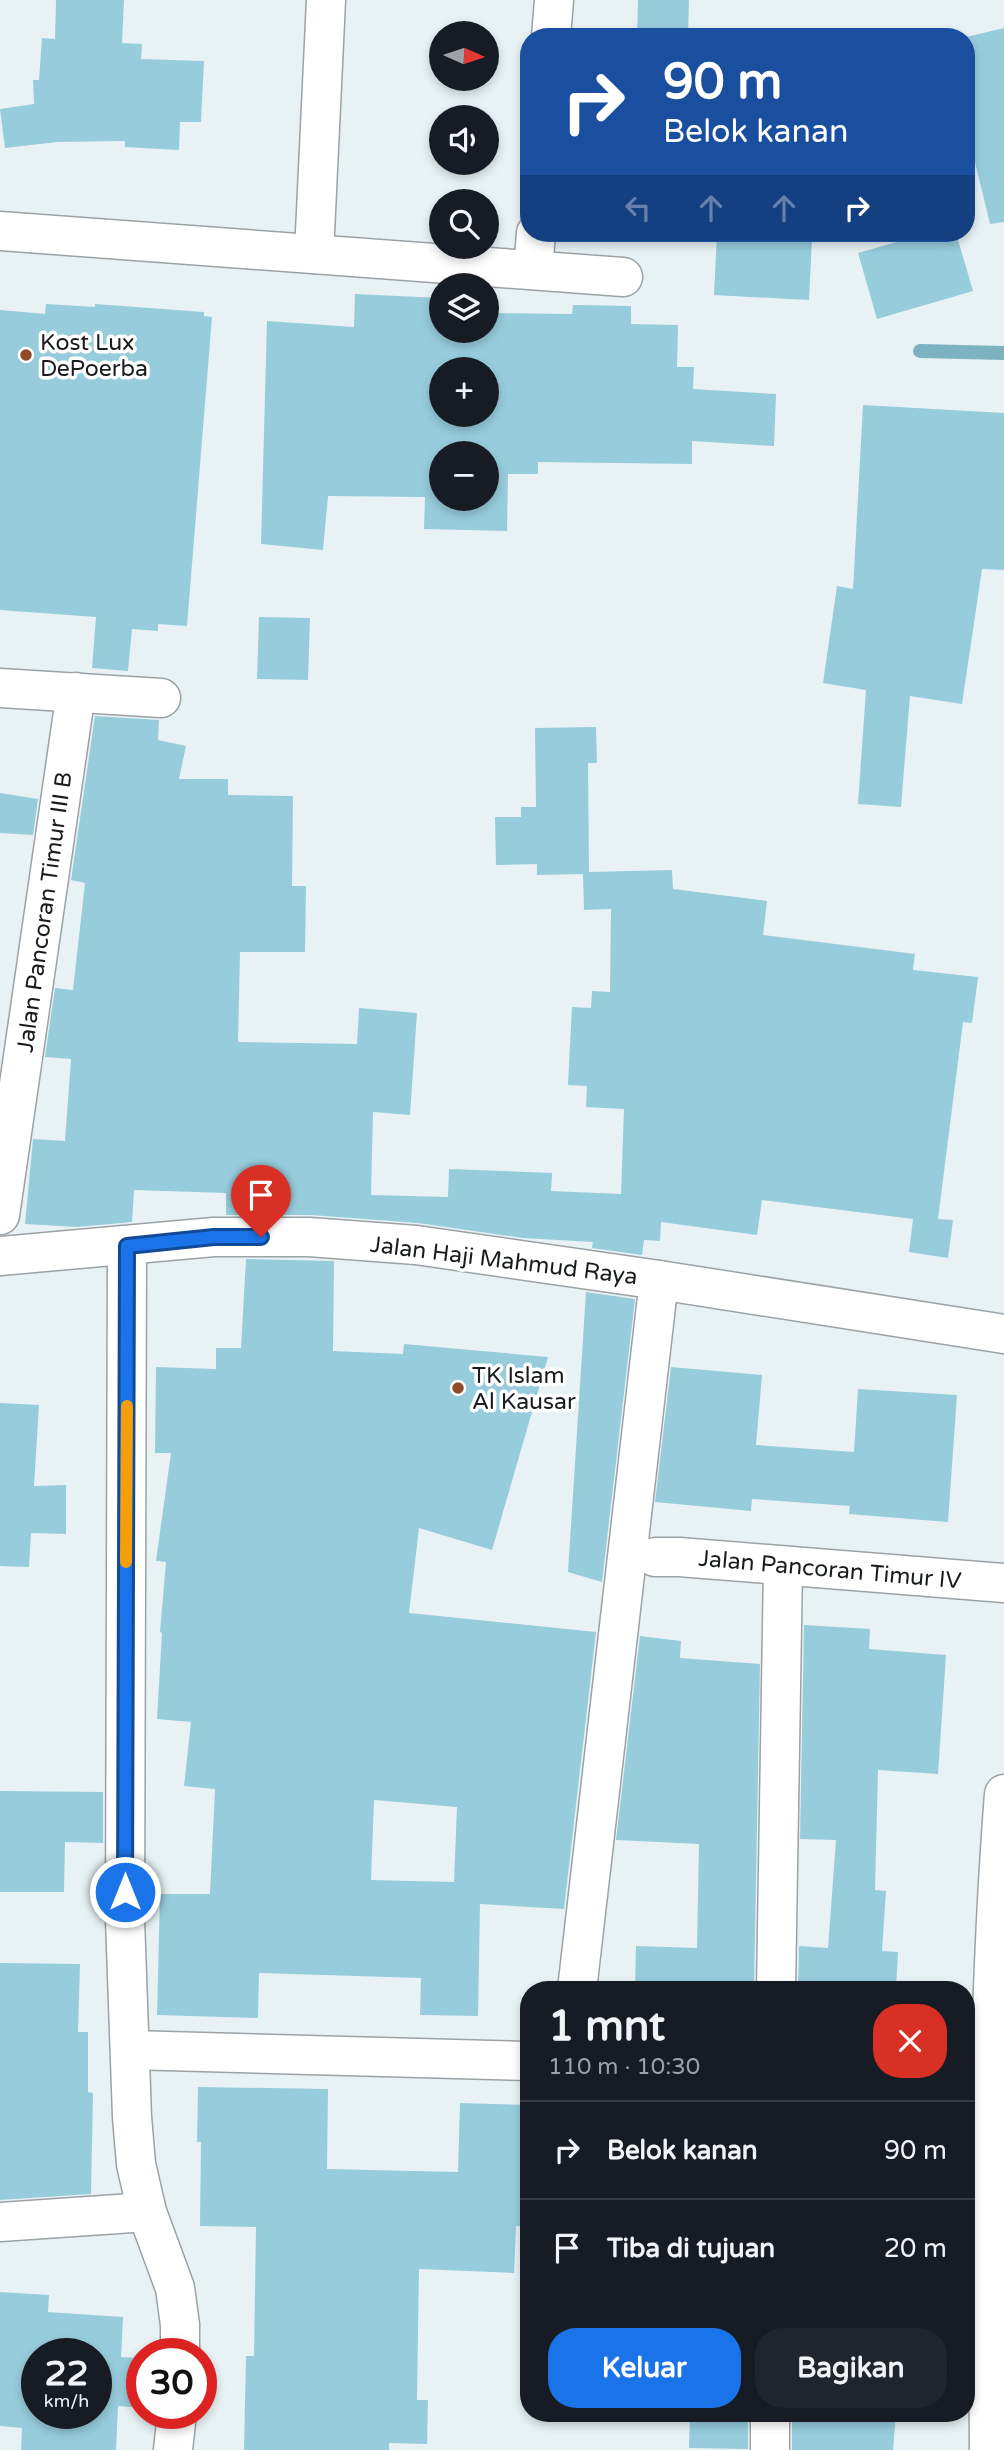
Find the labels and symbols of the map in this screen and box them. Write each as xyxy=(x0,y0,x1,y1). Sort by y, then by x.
north arrow xyxy=(429,21,499,91)
place label: Kost Lux DePoerba xyxy=(40,329,148,383)
marker: Kost Lux DePoerba xyxy=(18,347,34,363)
street label: Jalan Pancoran Timur III B xyxy=(11,770,79,1054)
pin xyxy=(231,1165,291,1237)
street label: Jalan Haji Mahmud Raya xyxy=(369,1231,639,1291)
place label: TK Islam Al Kausar xyxy=(472,1362,576,1416)
marker: TK Islam Al Kausar xyxy=(450,1380,466,1396)
street label: Jalan Pancoran Timur IV xyxy=(697,1545,963,1595)
position arrow xyxy=(88,1855,162,1929)
speed limit sign: 30 xyxy=(126,2338,217,2429)

